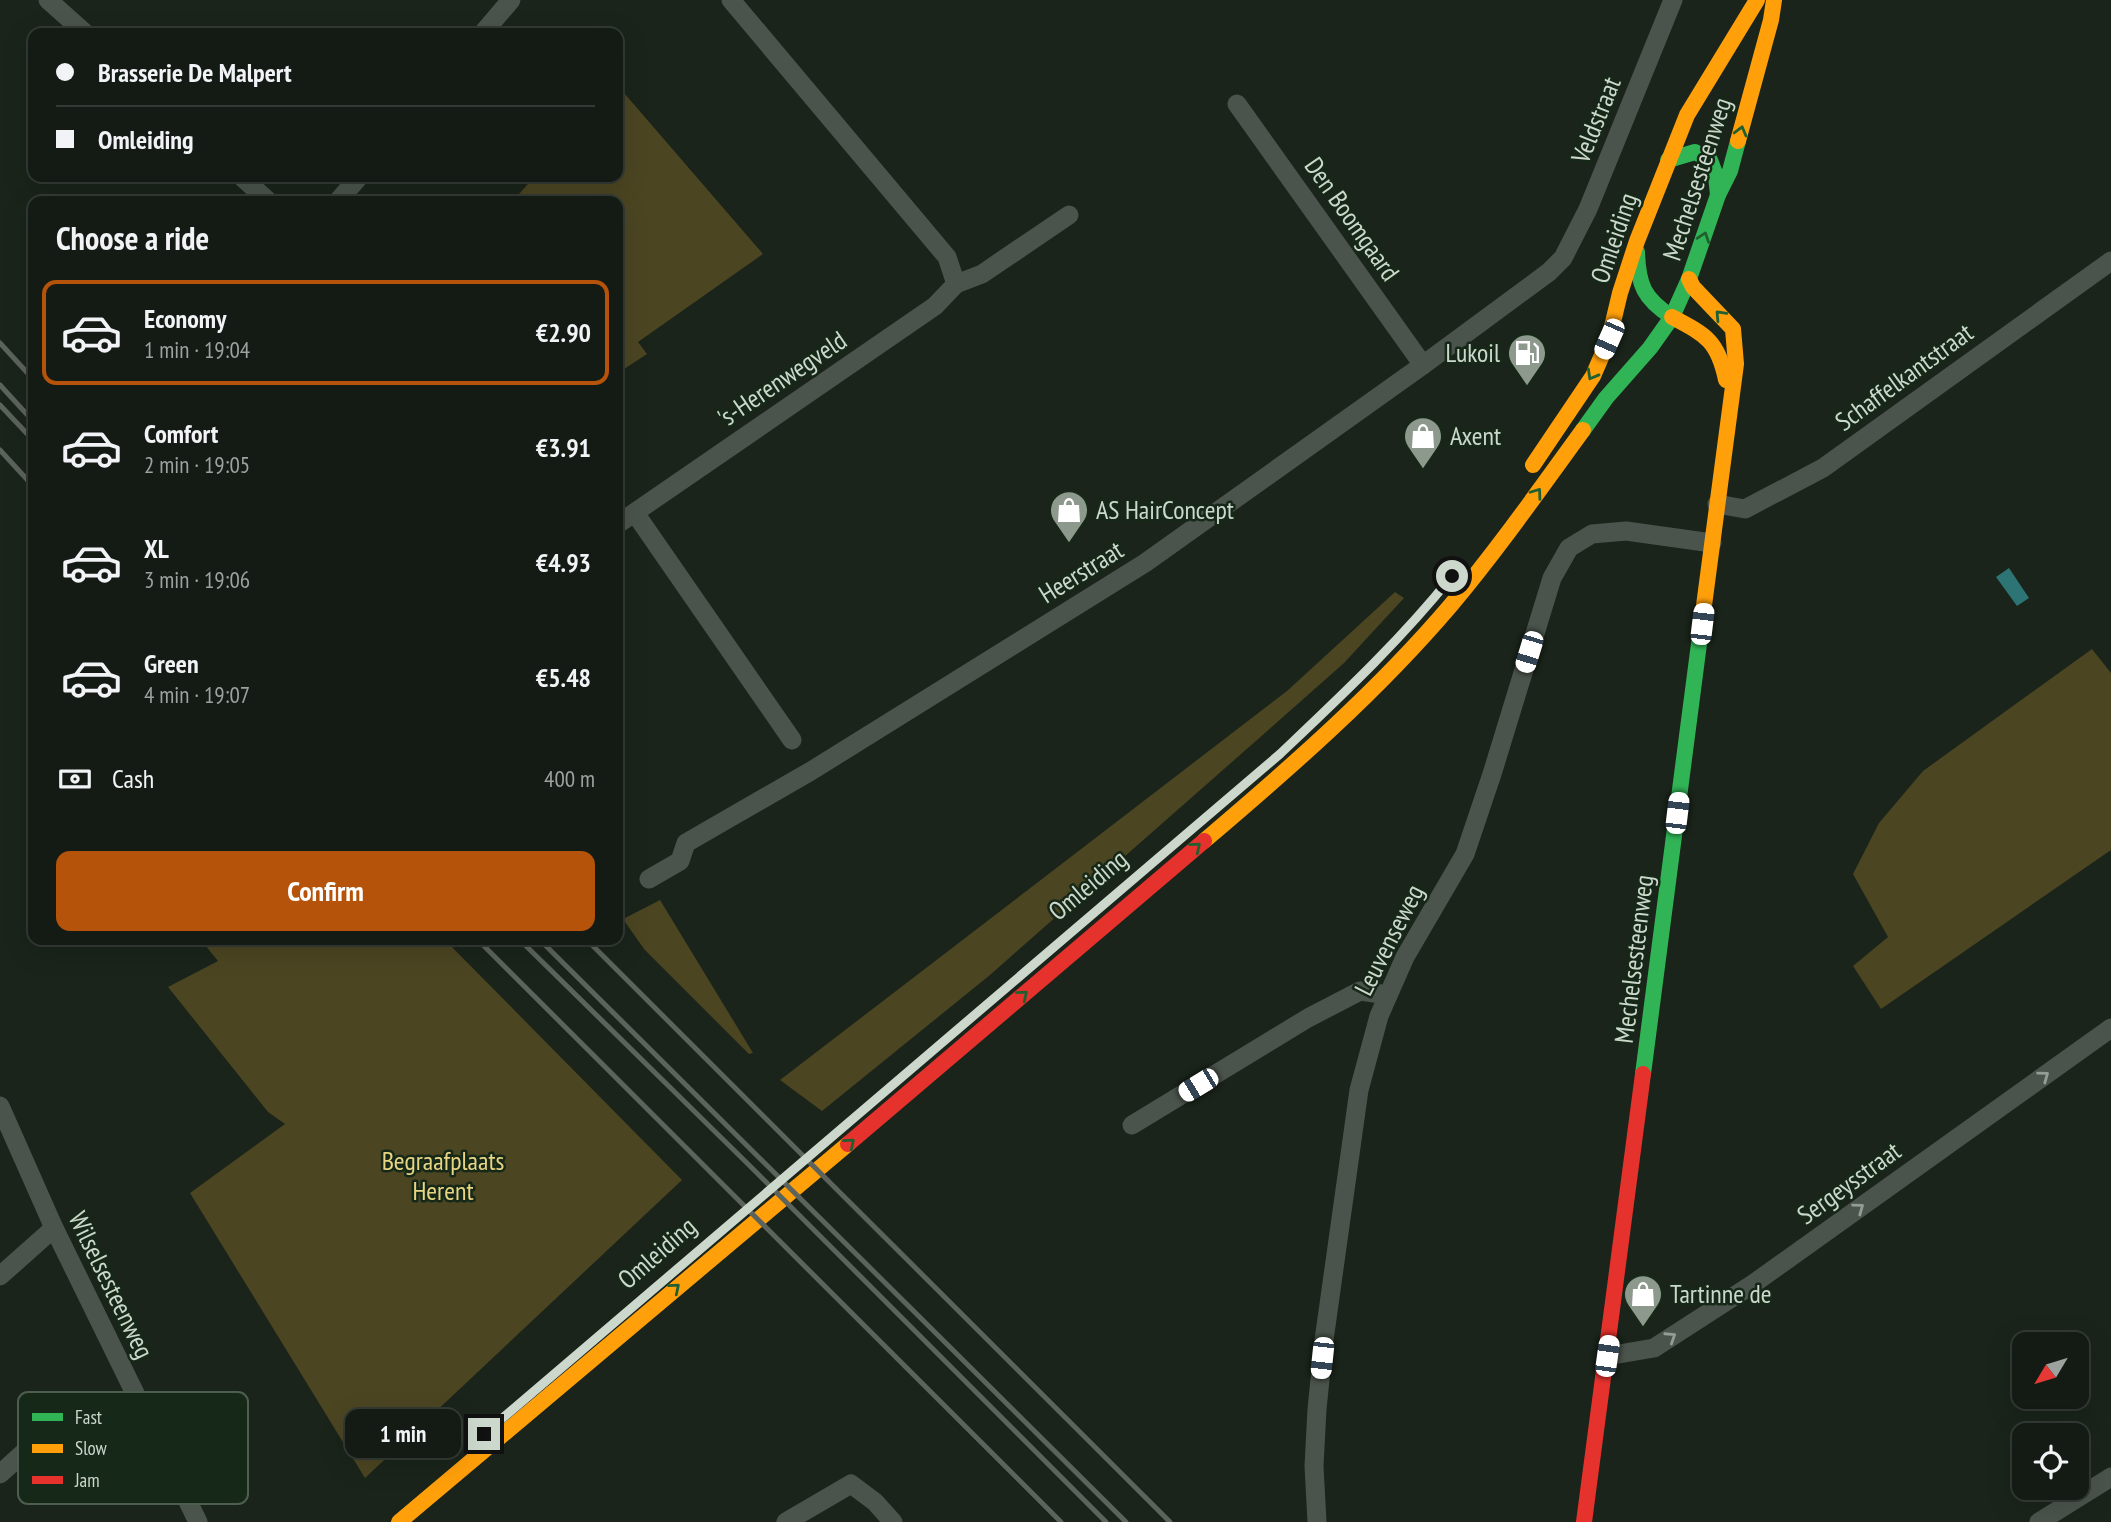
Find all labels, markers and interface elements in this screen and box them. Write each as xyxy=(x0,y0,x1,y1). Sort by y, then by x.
text: Brasserie De Malpert xyxy=(98,56,292,89)
street label: Veldstraat xyxy=(1563,72,1628,169)
street label: Mechelsesteenweg xyxy=(1655,93,1738,264)
text: Omleiding xyxy=(98,123,194,156)
one-way arrow xyxy=(1733,125,1747,137)
street label: Den Boomgaard xyxy=(1298,151,1407,287)
street label: Omleiding xyxy=(1583,188,1644,287)
text: Choose a ride xyxy=(56,217,209,259)
one-way arrow xyxy=(1696,232,1710,244)
icon: car xyxy=(60,301,123,364)
text: Economy xyxy=(144,302,226,335)
one-way arrow xyxy=(1715,310,1728,323)
text: €2.90 xyxy=(536,316,591,349)
car xyxy=(1591,316,1628,362)
street label: Schaffelkantstraat xyxy=(1828,316,1979,438)
street label: 's-Herenwegveld xyxy=(711,323,853,434)
fuel station icon: Lukoil xyxy=(1506,332,1548,387)
text: 1 min · 19:04 xyxy=(144,335,250,364)
place label: Lukoil xyxy=(1446,336,1500,369)
one-way arrow xyxy=(1587,368,1600,380)
shop icon: Axent xyxy=(1402,415,1444,470)
icon: car xyxy=(60,416,123,479)
text: Comfort xyxy=(144,417,218,450)
place label: Axent xyxy=(1450,419,1501,452)
text: €3.91 xyxy=(536,431,591,464)
text: 2 min · 19:05 xyxy=(144,450,250,479)
one-way arrow xyxy=(1529,488,1541,501)
shop icon: AS HairConcept xyxy=(1048,489,1090,544)
place label: AS HairConcept xyxy=(1096,493,1234,526)
icon: car xyxy=(60,531,123,594)
text: XL xyxy=(144,532,169,565)
street label: Heerstraat xyxy=(1032,533,1129,610)
text: €4.93 xyxy=(536,546,591,579)
route start xyxy=(1436,560,1468,592)
text: 3 min · 19:06 xyxy=(144,565,250,594)
car xyxy=(1690,602,1715,646)
car xyxy=(1513,629,1546,675)
icon: car xyxy=(60,646,123,709)
text: Green xyxy=(144,647,199,680)
text: €5.48 xyxy=(536,661,591,694)
text: 4 min · 19:07 xyxy=(144,680,250,709)
icon: cash xyxy=(56,760,94,798)
text: Cash xyxy=(112,762,154,795)
text: 400 m xyxy=(544,764,595,793)
car xyxy=(1665,791,1690,835)
street label: Omleiding xyxy=(1041,842,1134,927)
one-way arrow xyxy=(1188,843,1201,855)
button: Confirm xyxy=(56,851,595,931)
street label: Mechelsesteenweg xyxy=(1607,873,1660,1045)
street label: Leuvenseweg xyxy=(1347,879,1431,1001)
one-way arrow xyxy=(1015,991,1028,1003)
car xyxy=(1175,1065,1222,1105)
one-way arrow xyxy=(2036,1072,2049,1084)
street label: Sergeysstraat xyxy=(1790,1134,1907,1231)
one-way arrow xyxy=(842,1139,855,1151)
park label: Begraafplaats Herent xyxy=(382,1144,504,1207)
one-way arrow xyxy=(1851,1204,1864,1216)
street label: Wilselsesteenweg xyxy=(62,1206,161,1364)
street label: Omleiding xyxy=(611,1210,703,1296)
shop icon: Tartinne de xyxy=(1622,1273,1664,1328)
place label: Tartinne de xyxy=(1670,1277,1771,1310)
one-way arrow xyxy=(667,1284,680,1296)
one-way arrow xyxy=(1663,1332,1676,1345)
north arrow xyxy=(2012,1332,2090,1409)
map controls xyxy=(2012,1332,2089,1500)
car xyxy=(1594,1334,1621,1378)
car xyxy=(1310,1336,1335,1380)
legend xyxy=(18,1392,248,1504)
text: Fast xyxy=(75,1405,103,1429)
callout: 1 min xyxy=(344,1410,460,1458)
route end xyxy=(468,1418,500,1450)
text: 1 min xyxy=(380,1419,426,1448)
button: locate xyxy=(2012,1423,2089,1500)
text: Slow xyxy=(75,1436,108,1460)
text: Jam xyxy=(74,1468,100,1492)

